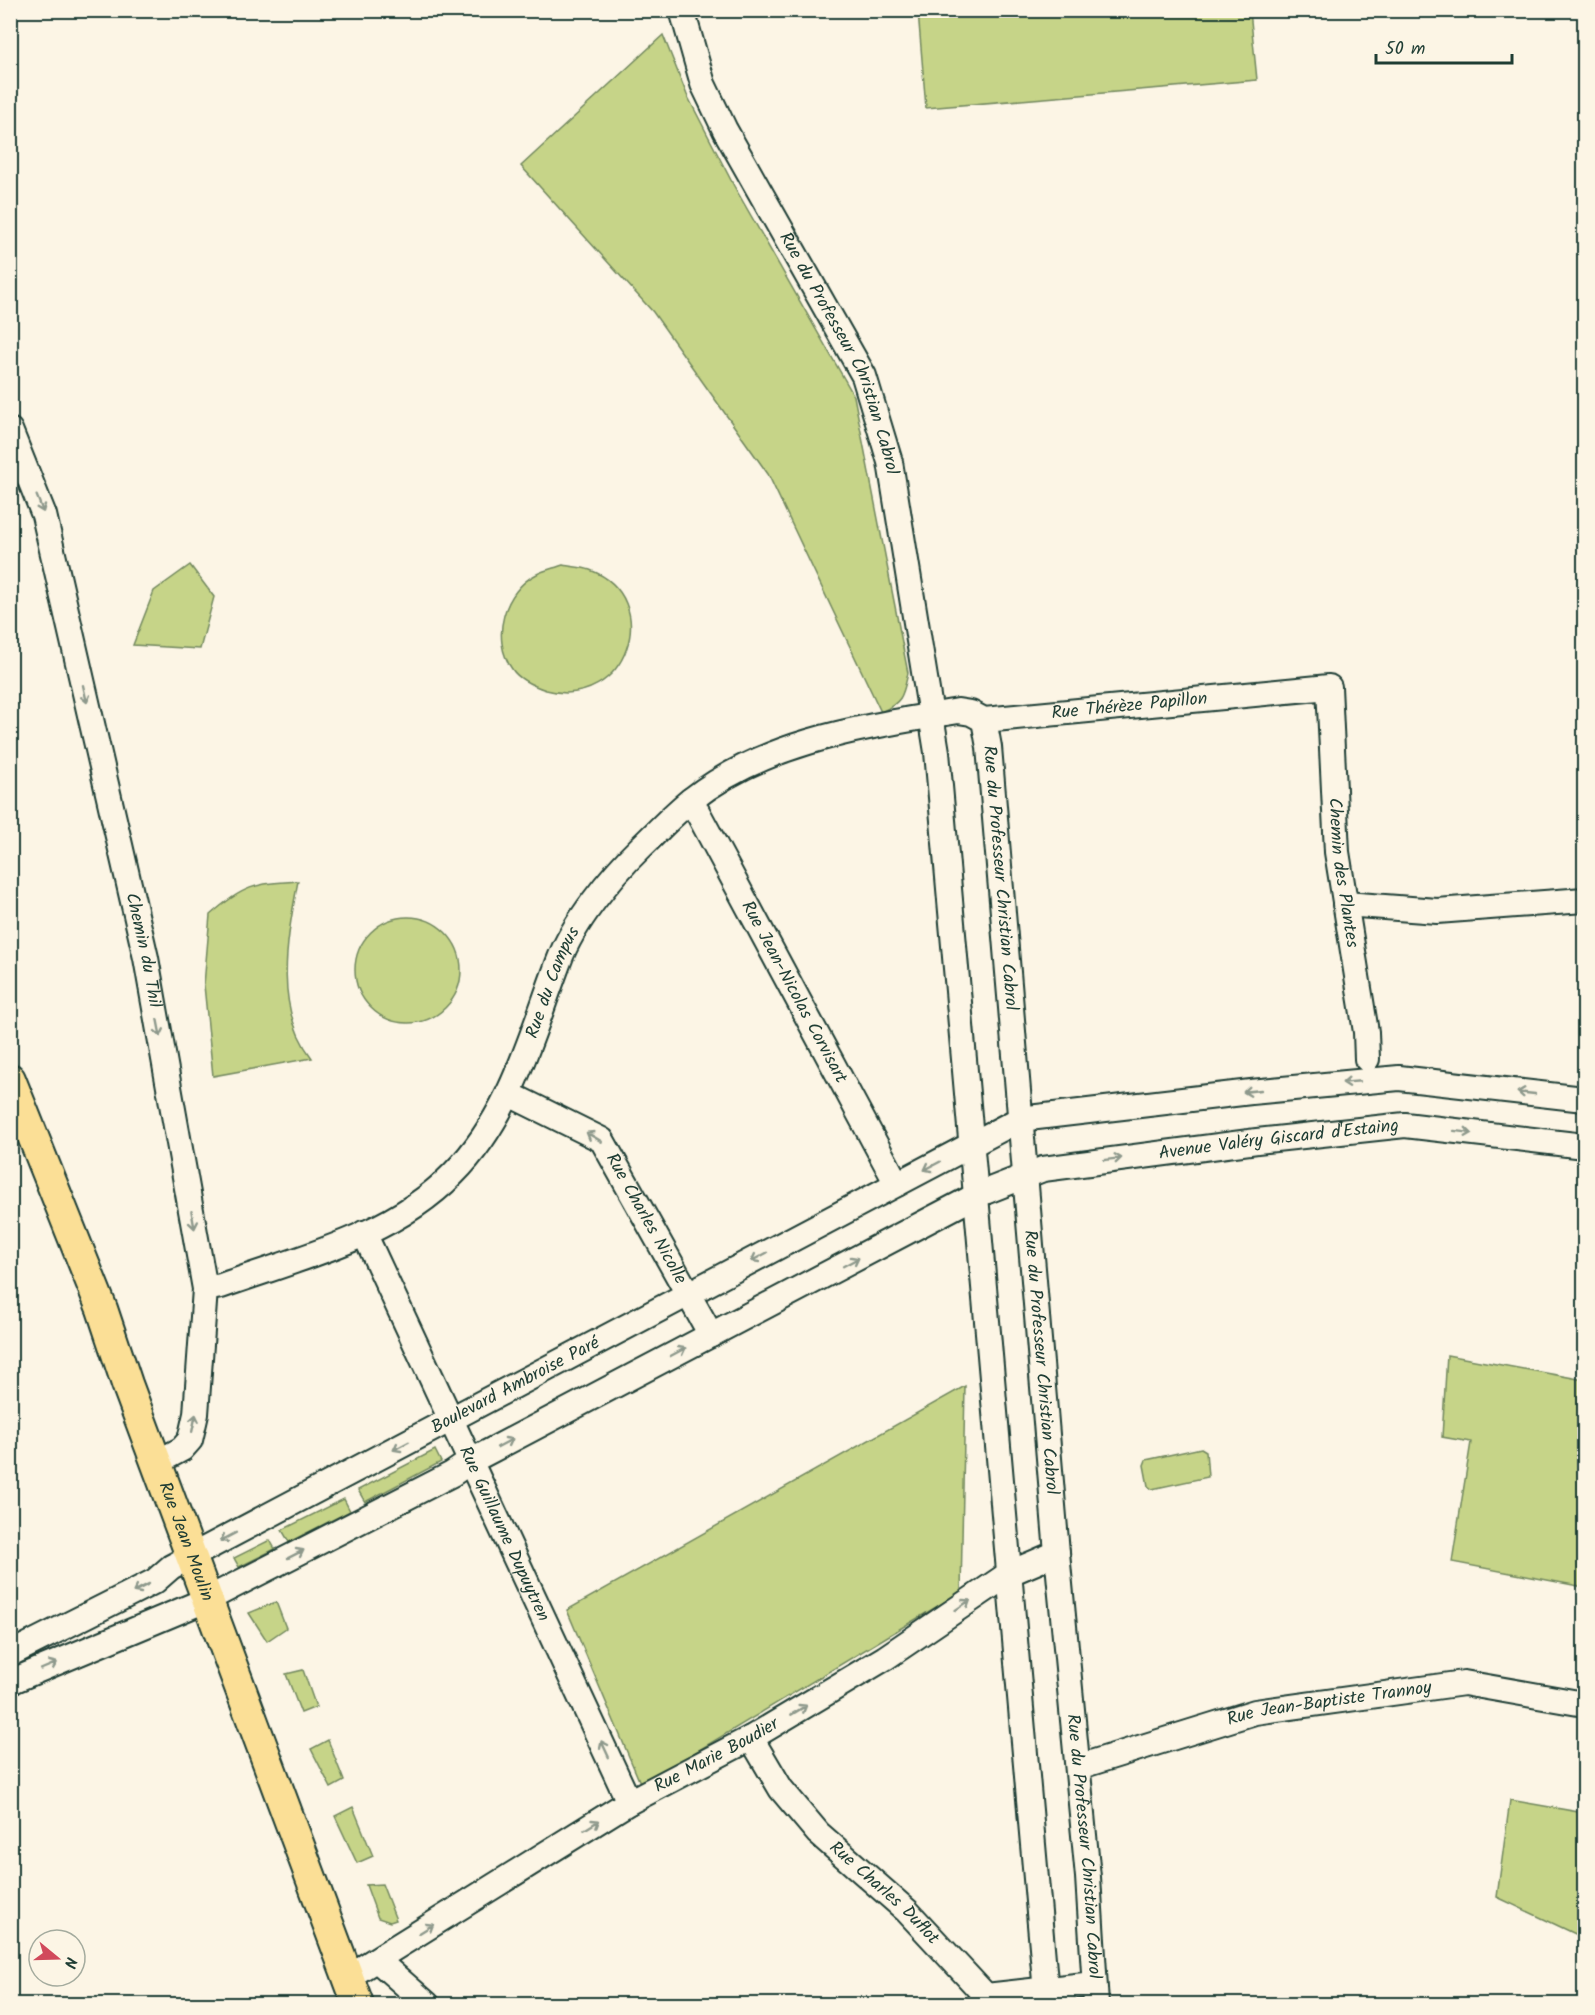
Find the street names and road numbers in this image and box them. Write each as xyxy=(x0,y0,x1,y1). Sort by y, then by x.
street label: Rue du Professeur Christian Cabrol xyxy=(771,227,906,477)
street label: Rue Thérèze Papillon xyxy=(1050,684,1209,728)
street label: Rue du Professeur Christian Cabrol xyxy=(974,744,1026,1012)
street label: Chemin des Plantes xyxy=(1320,797,1367,950)
street label: Chemin du Thil xyxy=(117,890,169,1011)
street label: Rue Jean-Nicolas Corvisart xyxy=(733,895,855,1090)
street label: Rue du Campus xyxy=(518,921,588,1043)
street label: Avenue Valéry Giscard d'Estaing xyxy=(1157,1111,1400,1168)
street label: Rue Charles Nicolle xyxy=(598,1148,694,1290)
street label: Rue du Professeur Christian Cabrol xyxy=(1015,1229,1067,1497)
street label: Boulevard Ambroise Paré xyxy=(426,1328,606,1442)
street label: Rue Guillaume Dupuytren xyxy=(451,1441,558,1627)
street label: Rue Jean Moulin xyxy=(150,1478,221,1606)
street label: Rue Jean-Baptiste Trannoy xyxy=(1223,1673,1434,1734)
street label: Rue Marie Boudier xyxy=(649,1709,785,1801)
street label: Rue du Professeur Christian Cabrol xyxy=(1058,1713,1109,1980)
street label: Rue Charles Duflot xyxy=(822,1834,947,1952)

